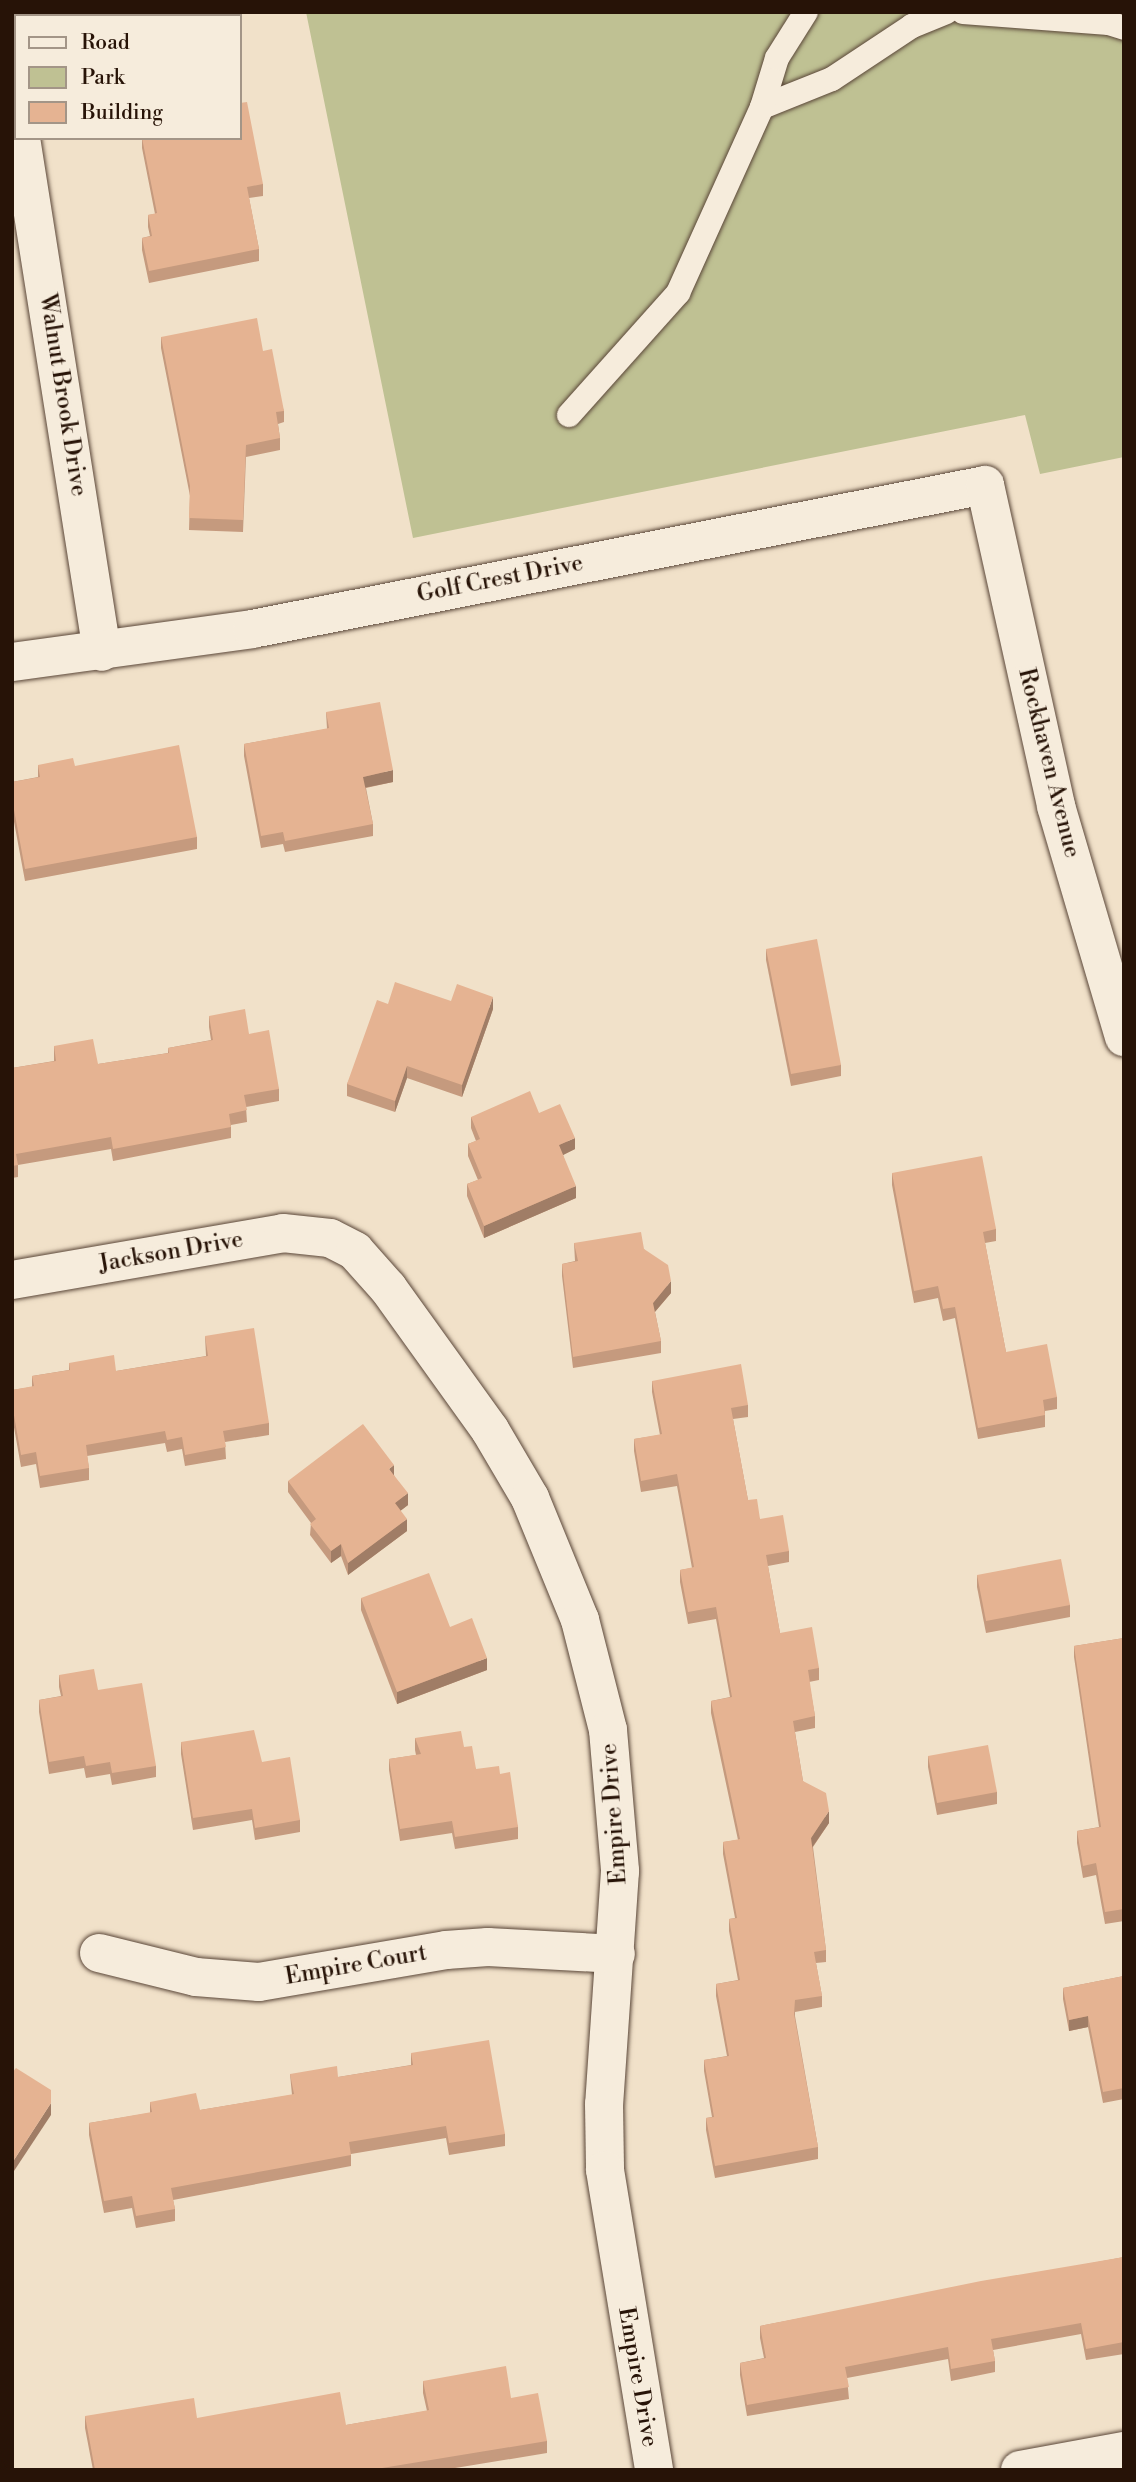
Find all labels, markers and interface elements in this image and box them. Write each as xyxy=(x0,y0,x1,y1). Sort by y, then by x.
legend xyxy=(14,14,242,140)
text: Road xyxy=(81,30,130,56)
text: Park xyxy=(81,65,125,91)
text: Building xyxy=(81,100,163,126)
street label: Walnut Brook Drive xyxy=(33,292,93,498)
street label: Golf Crest Drive xyxy=(415,549,585,609)
street label: Rockhaven Avenue xyxy=(1012,665,1086,861)
street label: Jackson Drive xyxy=(97,1226,245,1278)
street label: Empire Drive xyxy=(595,1742,633,1886)
street label: Empire Court xyxy=(283,1939,429,1991)
street label: Empire Drive xyxy=(612,2305,664,2449)

